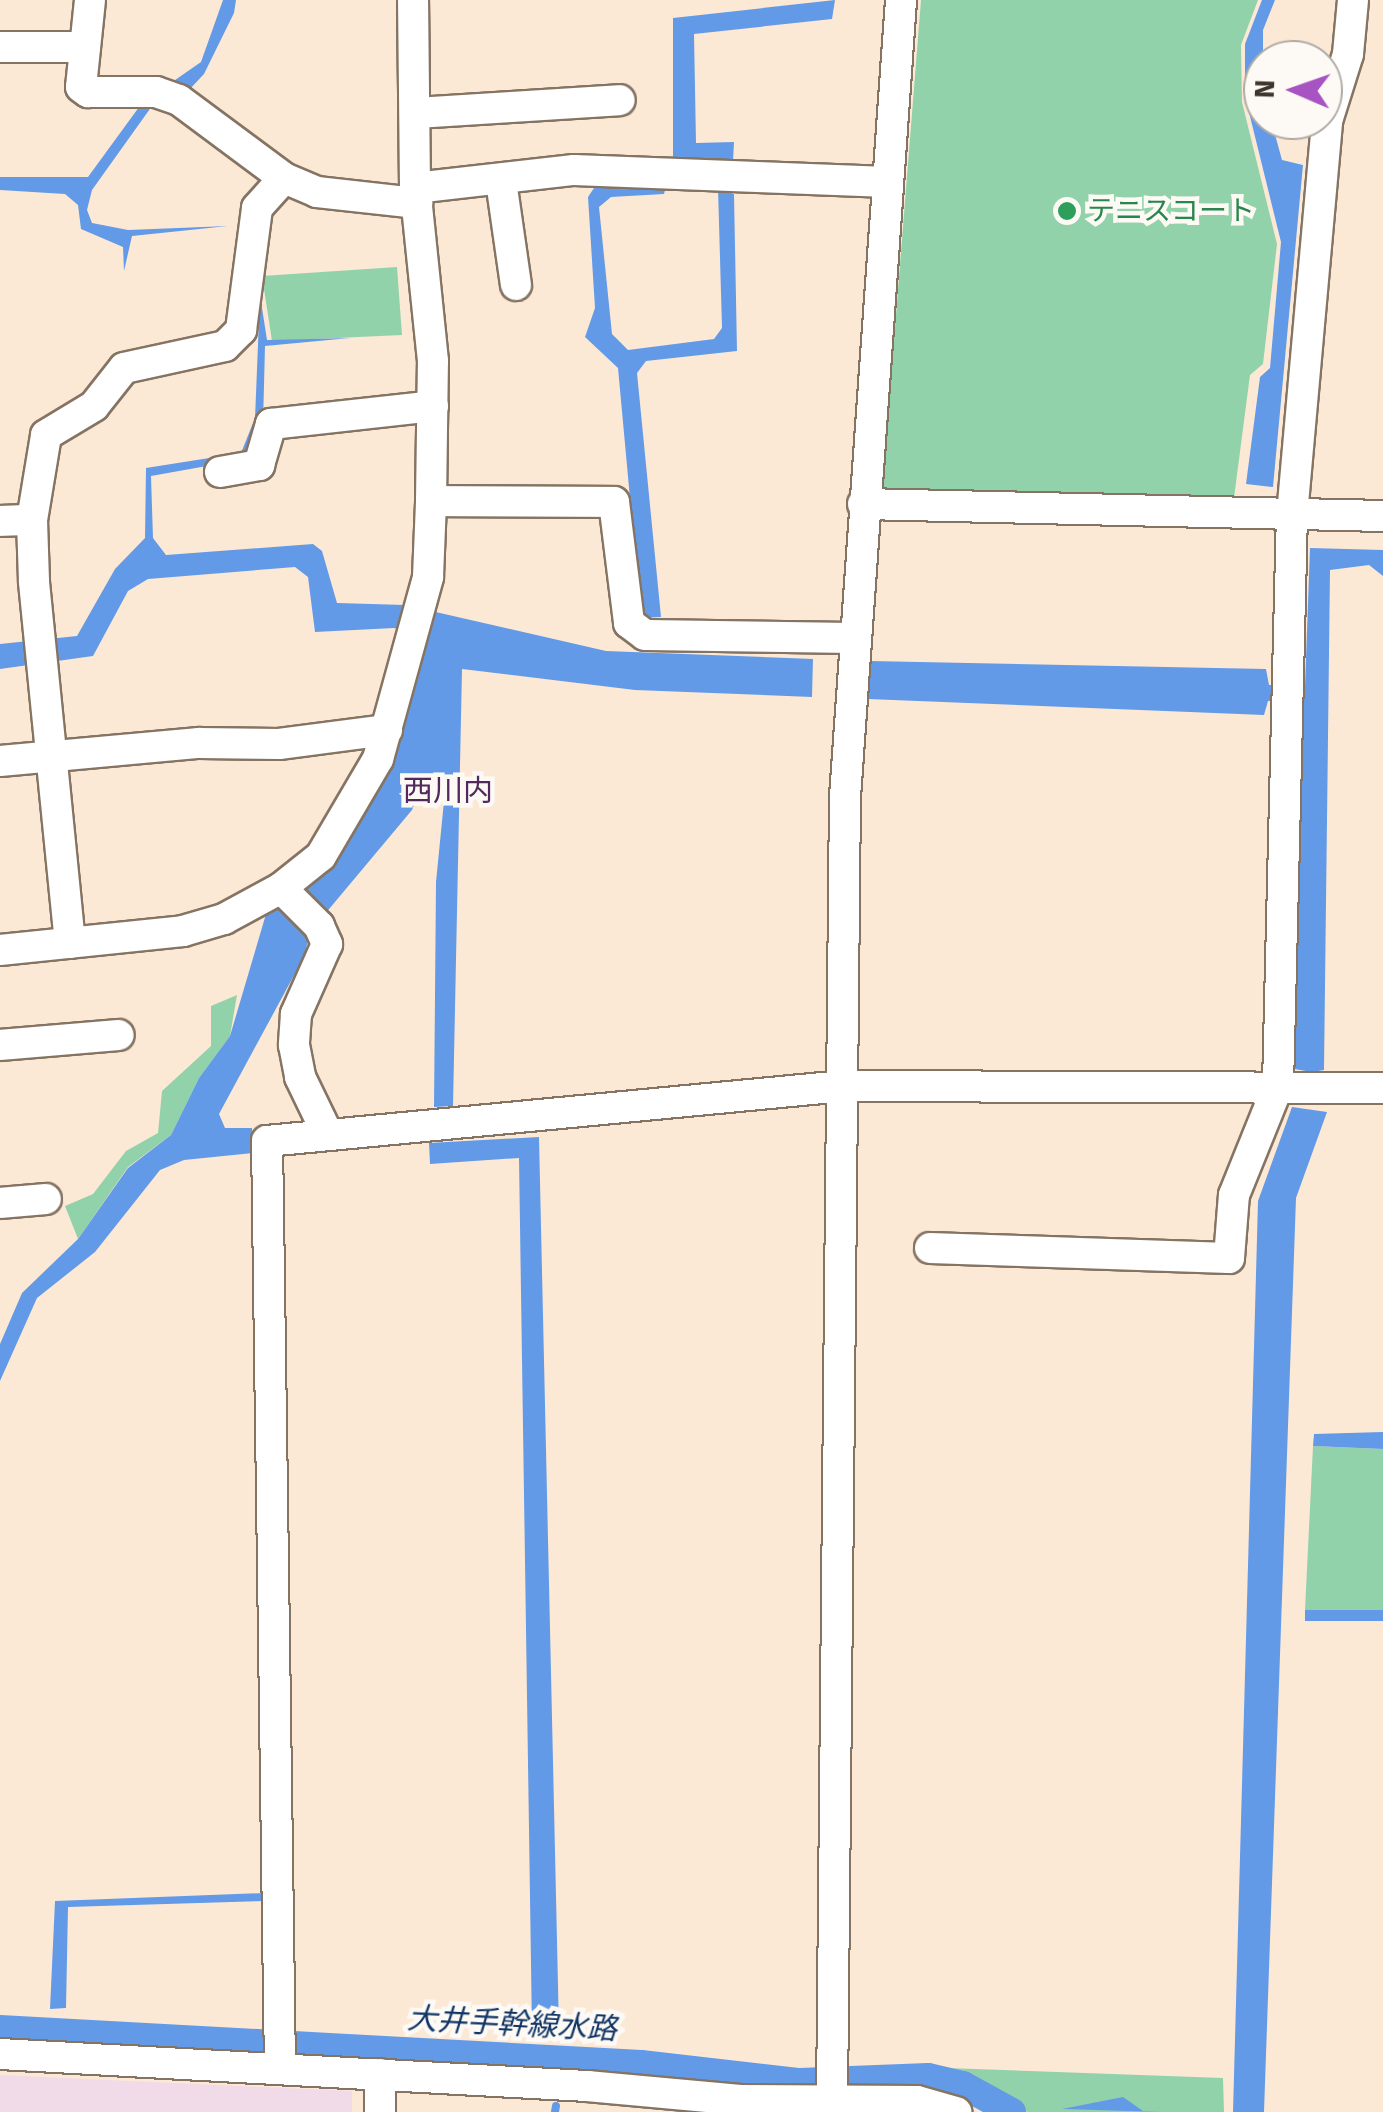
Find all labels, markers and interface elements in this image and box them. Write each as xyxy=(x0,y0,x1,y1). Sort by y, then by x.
north arrow xyxy=(1243,40,1343,140)
text: N xyxy=(1248,79,1281,99)
place label: テニスコート xyxy=(1087,194,1255,228)
marker: テニスコート xyxy=(1056,200,1078,222)
district label: 西川内 xyxy=(403,773,493,809)
water label: 大井手幹線水路 xyxy=(406,2001,618,2047)

